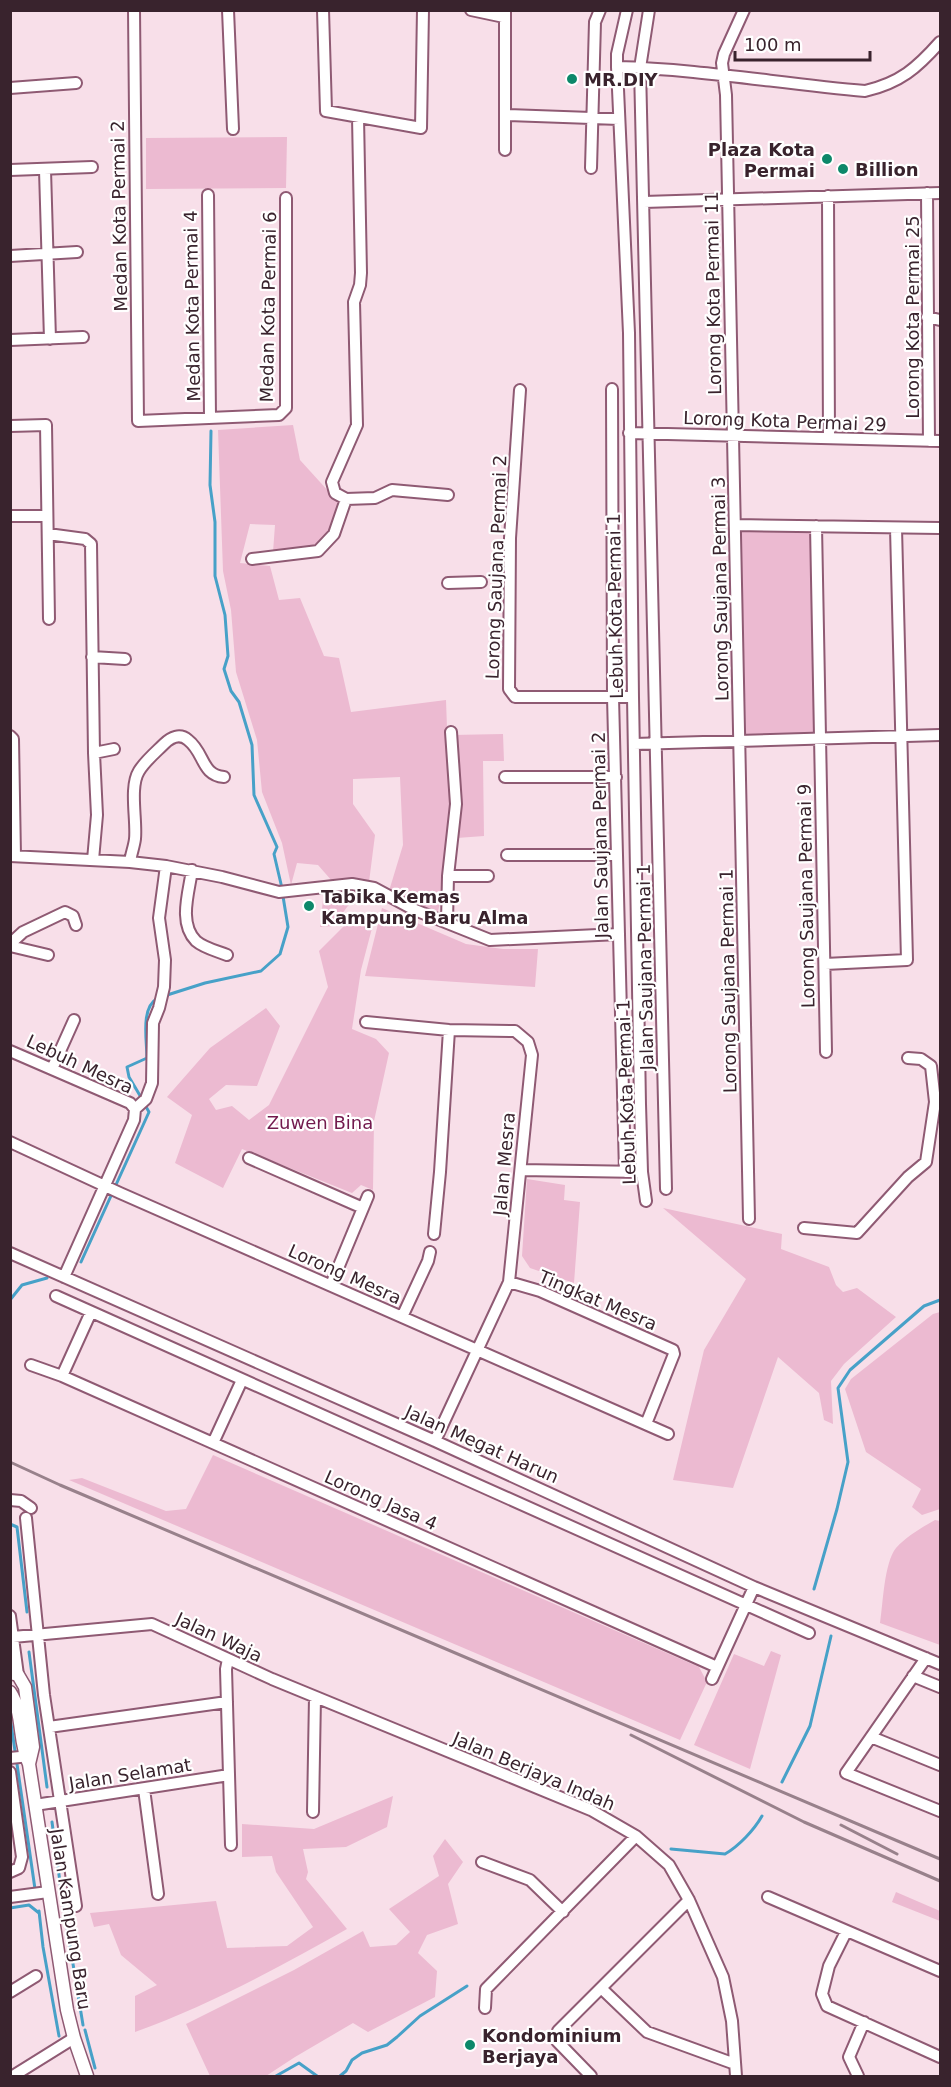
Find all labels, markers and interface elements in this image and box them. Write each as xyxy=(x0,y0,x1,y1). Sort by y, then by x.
scale bar xyxy=(735,24,870,62)
text: 100 m xyxy=(744,34,802,55)
place label: MR.DIY xyxy=(584,69,659,90)
marker: MR.DIY xyxy=(565,72,579,86)
street label: Medan Kota Permai 2 xyxy=(107,120,131,312)
place label: Plaza Kota Permai xyxy=(708,139,815,181)
marker: Plaza Kota Permai xyxy=(820,152,834,166)
place label: Billion xyxy=(855,159,919,180)
marker: Billion xyxy=(836,162,850,176)
street label: Lorong Kota Permai 11 xyxy=(701,191,725,395)
street label: Medan Kota Permai 4 xyxy=(180,210,204,402)
street label: Medan Kota Permai 6 xyxy=(256,211,280,403)
street label: Lorong Kota Permai 25 xyxy=(902,215,923,419)
street label: Lorong Kota Permai 29 xyxy=(683,407,887,435)
street label: Lorong Saujana Permai 2 xyxy=(482,454,510,680)
street label: Lorong Saujana Permai 3 xyxy=(708,477,732,701)
street label: Lebuh Kota Permai 1 xyxy=(603,513,627,699)
street label: Jalan Saujana Permai 2 xyxy=(588,731,612,940)
street label: Lorong Saujana Permai 9 xyxy=(794,784,818,1008)
street label: Jalan Saujana Permai 1 xyxy=(633,863,657,1072)
street label: Lorong Saujana Permai 1 xyxy=(716,869,740,1093)
place label: Tabika Kemas Kampung Baru Alma xyxy=(321,886,528,928)
marker: Tabika Kemas Kampung Baru Alma xyxy=(302,899,316,913)
street label: Lebuh Kota Permai 1 xyxy=(612,999,640,1185)
street label: Lebuh Mesra xyxy=(23,1030,137,1098)
street label: Jalan Mesra xyxy=(489,1111,519,1218)
park label: Zuwen Bina xyxy=(267,1112,373,1133)
street label: Lorong Mesra xyxy=(285,1240,405,1308)
street label: Tingkat Mesra xyxy=(535,1265,660,1334)
street label: Jalan Megat Harun xyxy=(401,1400,562,1487)
street label: Lorong Jasa 4 xyxy=(321,1466,441,1534)
street label: Jalan Waja xyxy=(171,1607,266,1666)
street label: Jalan Berjaya Indah xyxy=(449,1727,618,1815)
street label: Jalan Selamat xyxy=(66,1754,193,1794)
street label: Jalan Kampung Baru xyxy=(46,1826,96,2011)
place label: Kondominium Berjaya xyxy=(482,2025,622,2067)
marker: Kondominium Berjaya xyxy=(463,2038,477,2052)

